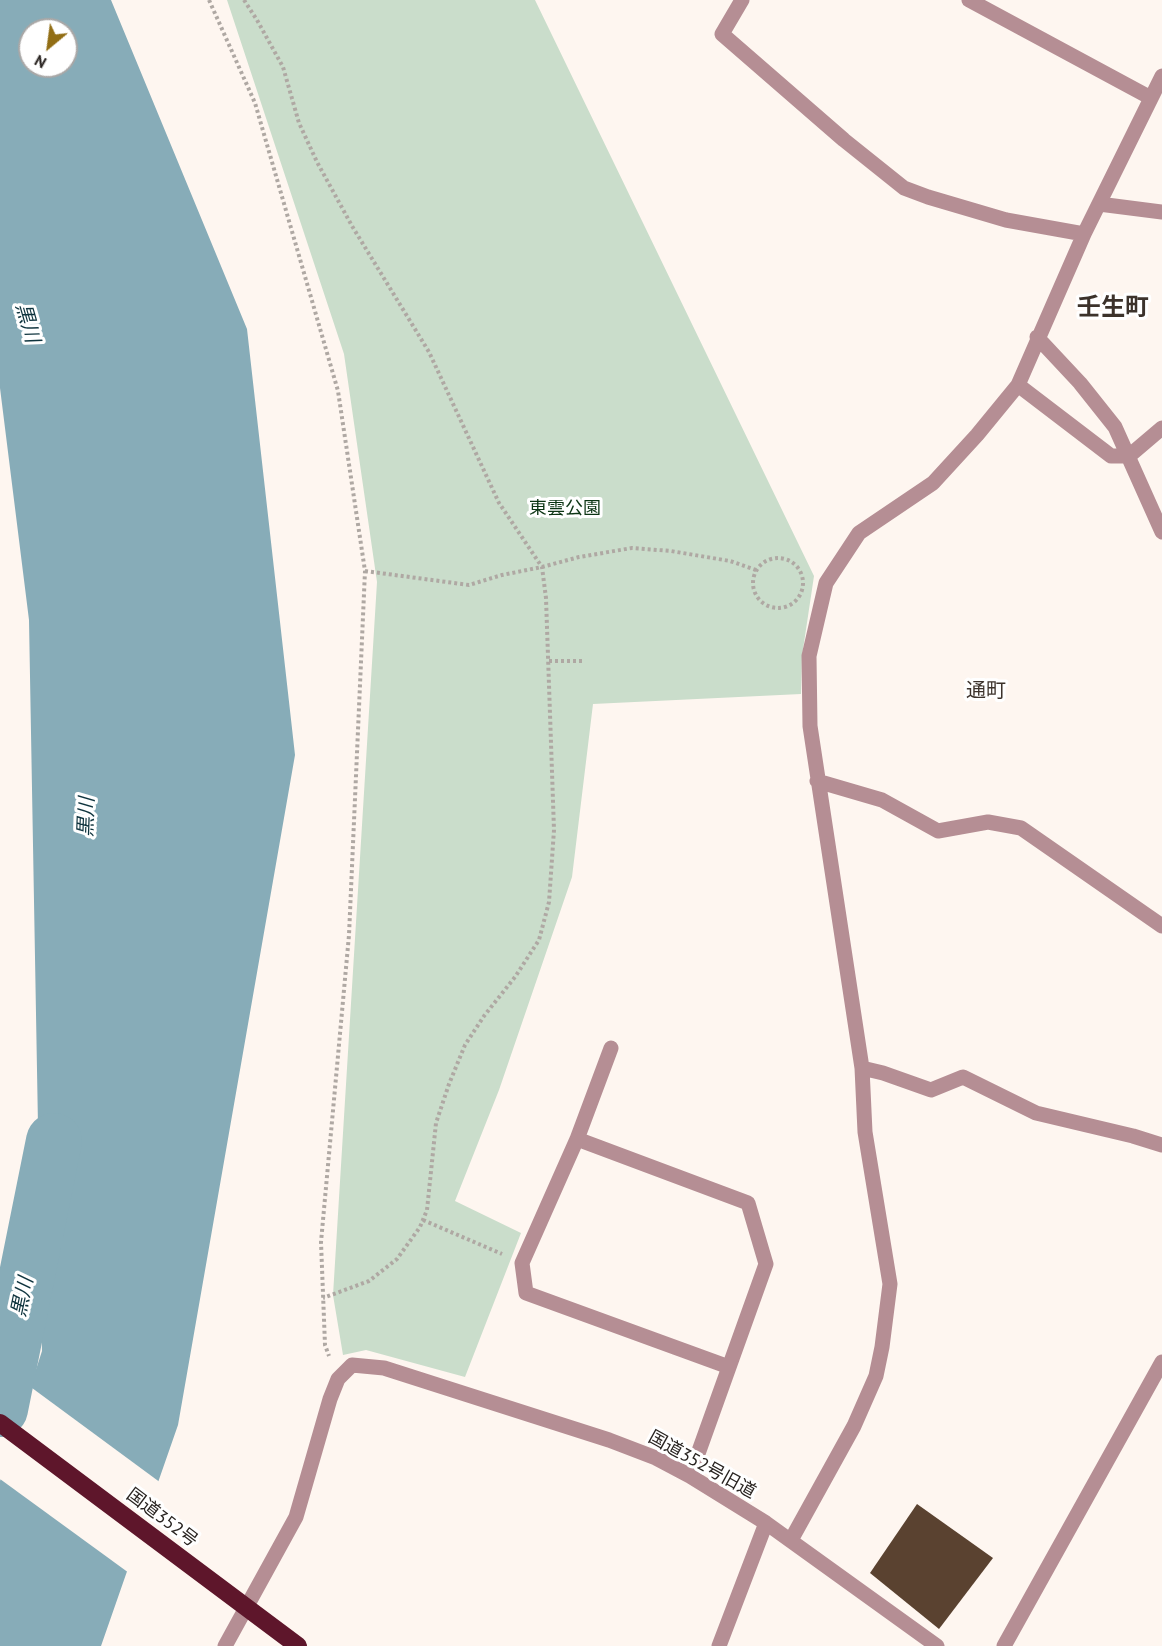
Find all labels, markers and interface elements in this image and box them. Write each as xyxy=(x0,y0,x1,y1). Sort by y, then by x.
north arrow xyxy=(18,18,78,78)
text: N xyxy=(31,51,50,73)
district label: 壬生町 xyxy=(1077,294,1149,322)
water label: 黒川 xyxy=(10,300,44,346)
park label: 東雲公園 xyxy=(529,498,601,520)
district label: 通町 xyxy=(966,679,1006,703)
water label: 黒川 xyxy=(74,797,100,837)
water label: 黒川 xyxy=(7,1275,39,1319)
street label: 国道352号旧道 xyxy=(645,1427,759,1503)
street label: 国道352号 xyxy=(122,1484,202,1552)

